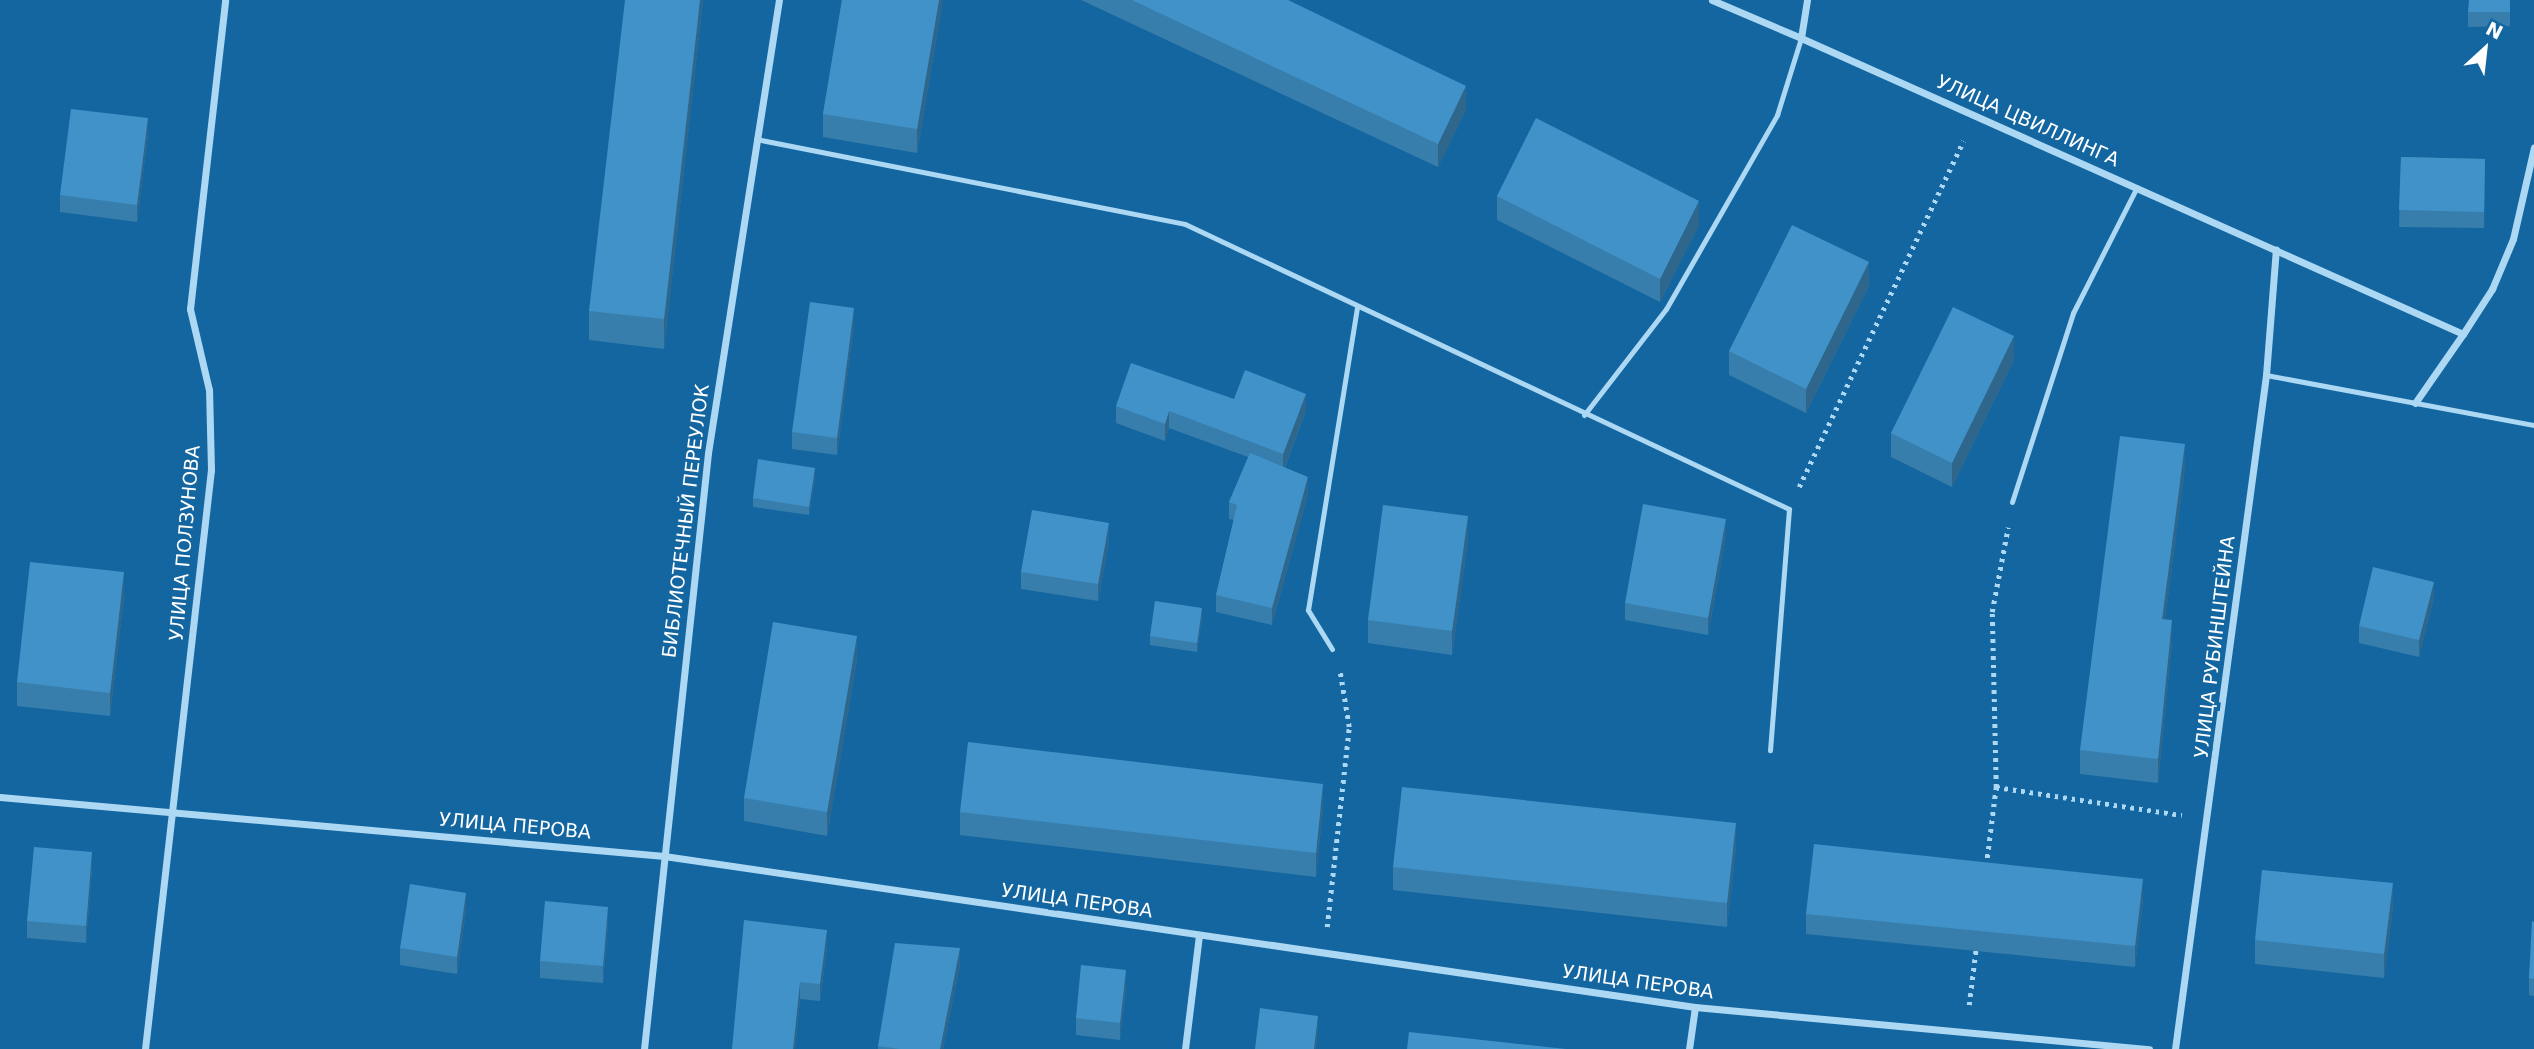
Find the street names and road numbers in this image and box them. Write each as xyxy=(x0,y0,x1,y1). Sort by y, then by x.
street label: УЛИЦА ЦВИЛЛИНГА xyxy=(1933,70,2123,172)
street label: БИБЛИОТЕЧНЫЙ ПЕРЕУЛОК xyxy=(658,383,714,659)
street label: УЛИЦА ПОЛЗУНОВА xyxy=(165,444,205,642)
street label: УЛИЦА РУБИНШТЕЙНА xyxy=(2190,535,2240,759)
street label: УЛИЦА ПЕРОВА xyxy=(438,808,592,844)
street label: УЛИЦА ПЕРОВА xyxy=(1000,879,1154,923)
street label: УЛИЦА ПЕРОВА xyxy=(1561,960,1715,1004)

